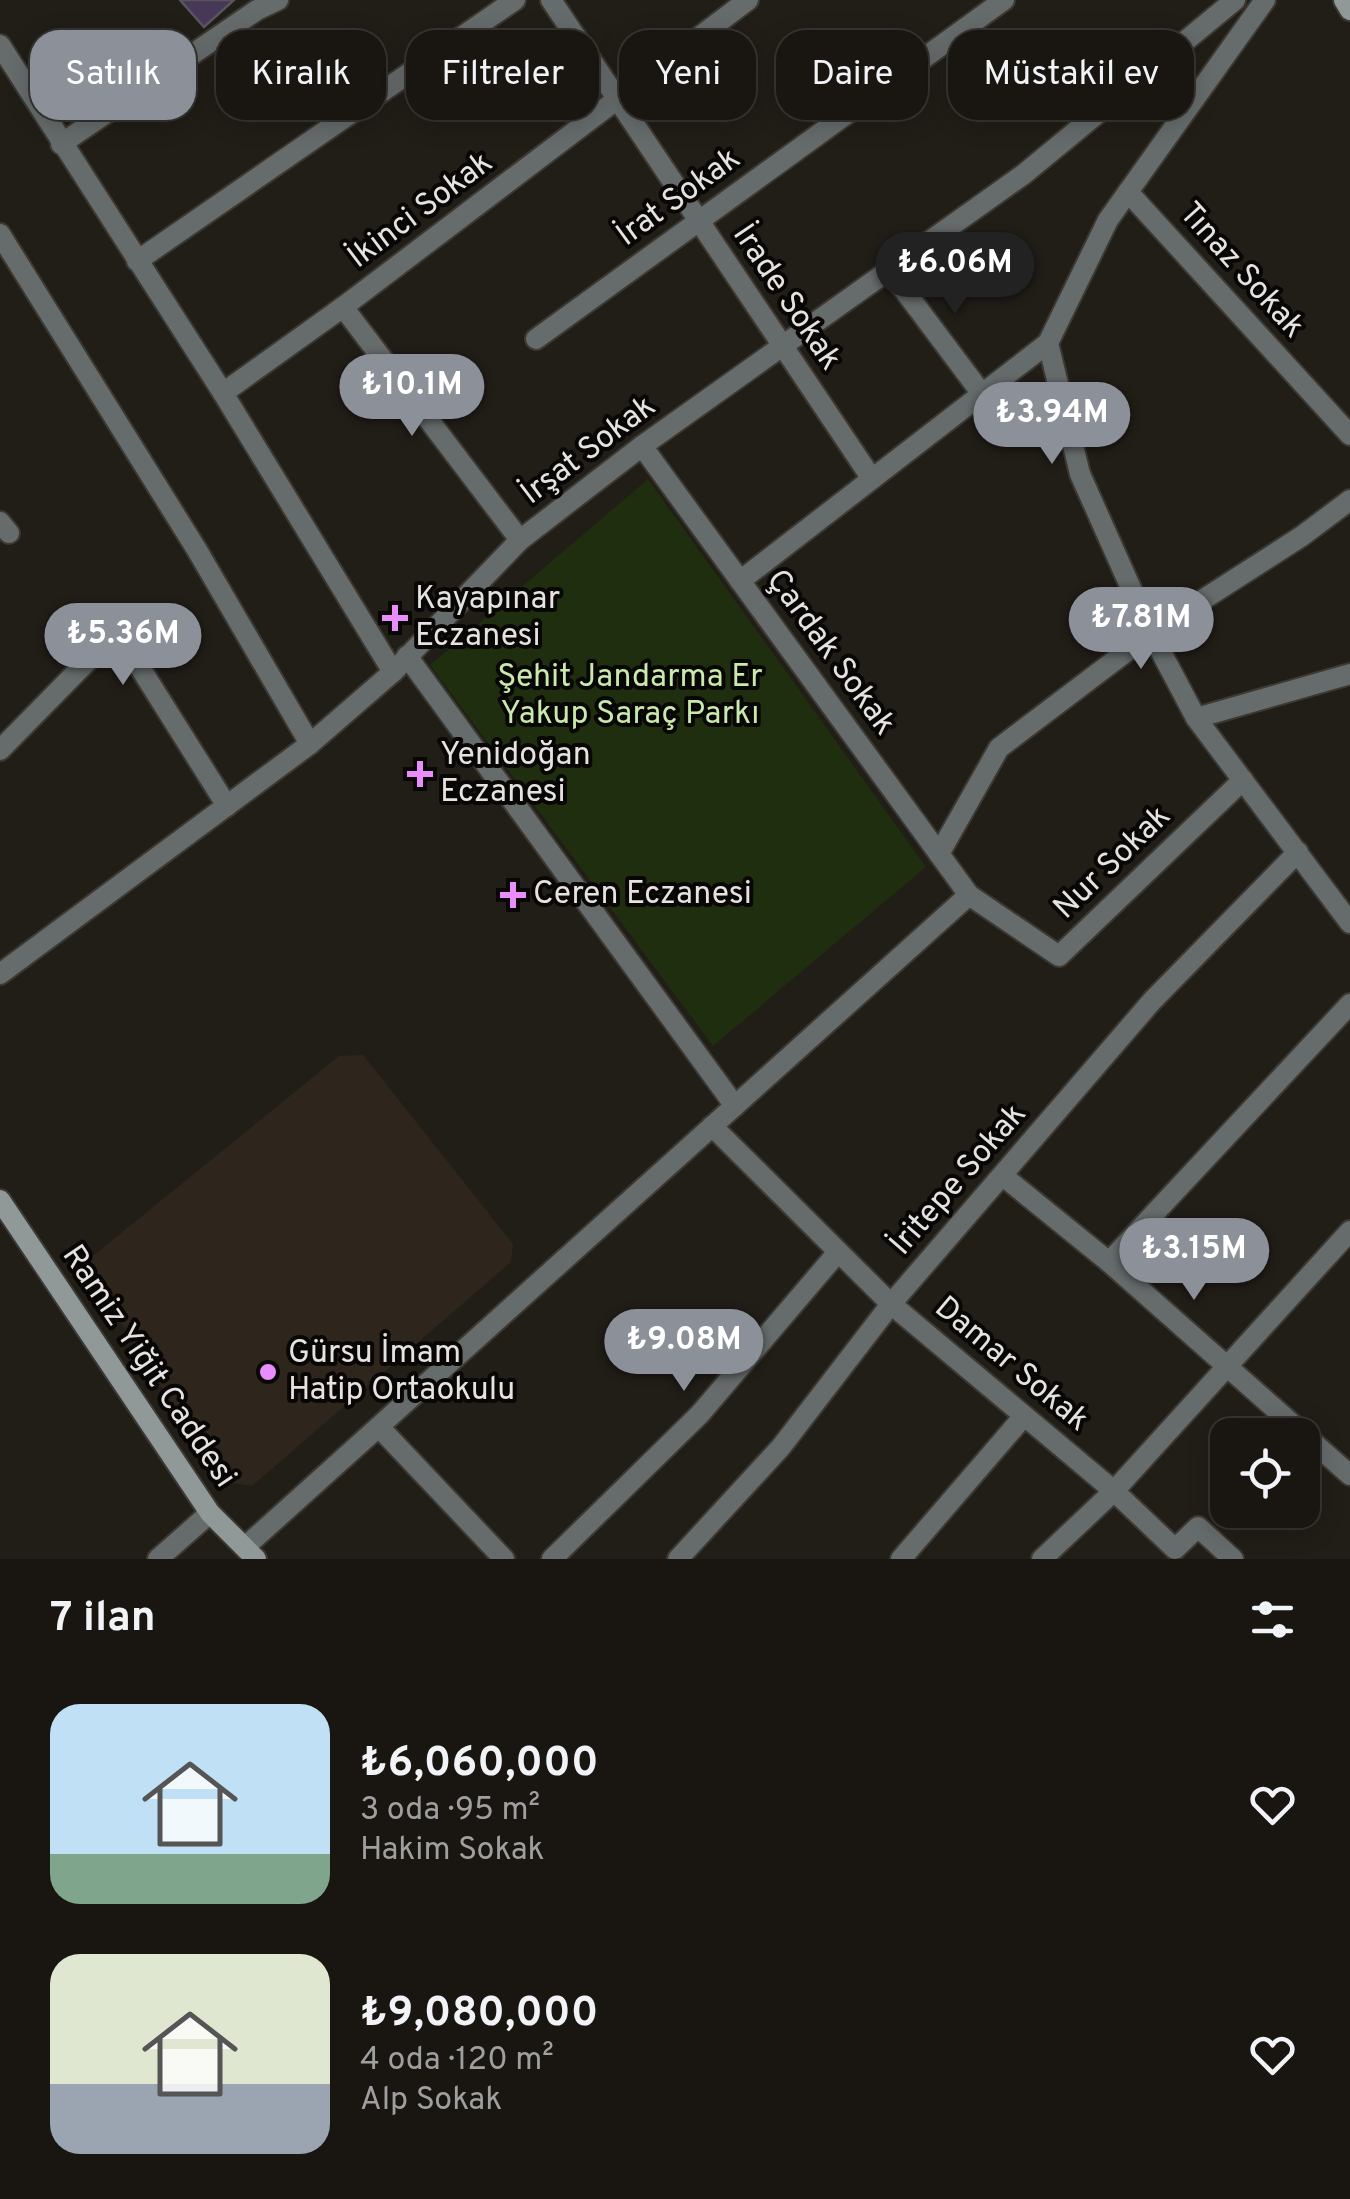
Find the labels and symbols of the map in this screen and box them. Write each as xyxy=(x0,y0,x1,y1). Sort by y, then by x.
street label: İrat Sokak xyxy=(609,139,749,256)
street label: İkinci Sokak xyxy=(340,143,501,278)
street label: Tınaz Sokak xyxy=(1169,195,1313,347)
street label: İrade Sokak xyxy=(723,217,850,379)
pin: ₺6.06M xyxy=(874,232,1036,317)
pin: ₺10.1M xyxy=(331,354,493,439)
pin: ₺3.94M xyxy=(971,382,1133,467)
street label: İrşat Sokak xyxy=(513,387,664,515)
street label: Çardak Sokak xyxy=(756,562,904,744)
place label: Kayapınar Eczanesi xyxy=(415,580,560,657)
pin: ₺7.81M xyxy=(1060,587,1222,672)
pin: ₺5.36M xyxy=(42,603,204,688)
marker: Kayapınar Eczanesi xyxy=(384,607,406,629)
park label: Şehit Jandarma Er Yakup Saraç Parkı xyxy=(497,658,763,735)
place label: Yenidoğan Eczanesi xyxy=(440,736,591,813)
marker: Yenidoğan Eczanesi xyxy=(409,763,431,785)
street label: Nur Sokak xyxy=(1046,797,1180,929)
place label: Ceren Eczanesi xyxy=(533,875,752,915)
marker: Ceren Eczanesi xyxy=(502,884,524,906)
street label: İritepe Sokak xyxy=(881,1095,1036,1264)
pin: ₺3.15M xyxy=(1113,1218,1275,1303)
street label: Ramiz Yiğit Caddesi xyxy=(52,1238,244,1496)
street label: Damar Sokak xyxy=(926,1289,1096,1441)
pin: ₺9.08M xyxy=(603,1309,765,1394)
place label: Gürsu İmam Hatip Ortaokulu xyxy=(288,1333,515,1411)
marker: Gürsu İmam Hatip Ortaokulu xyxy=(257,1361,279,1383)

